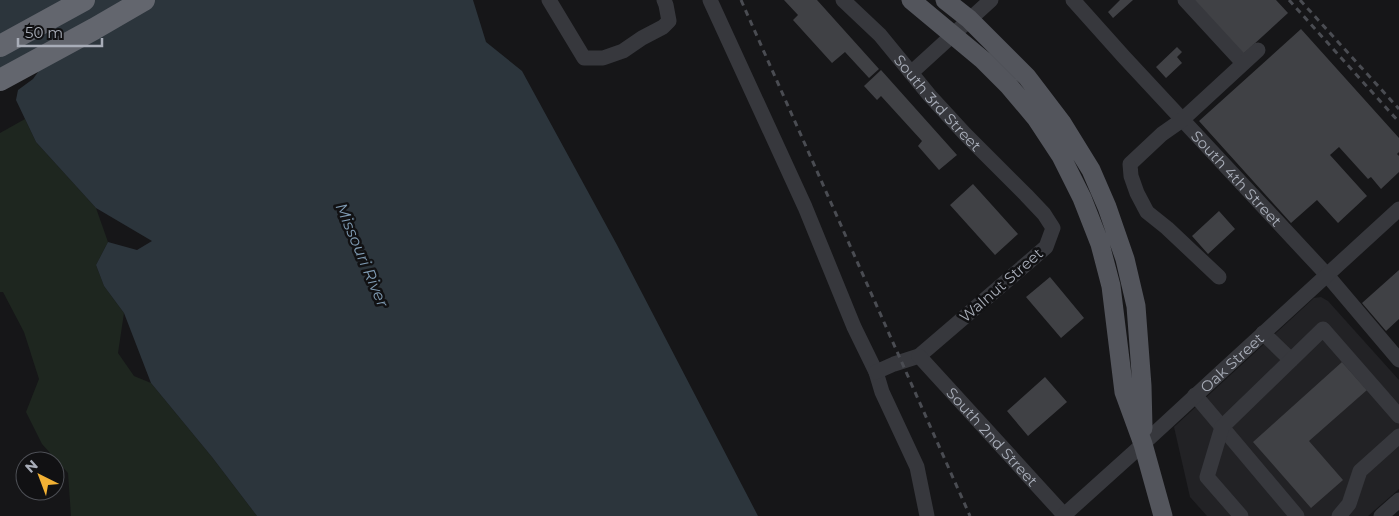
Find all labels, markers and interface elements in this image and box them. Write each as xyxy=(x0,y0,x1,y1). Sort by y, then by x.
scale bar xyxy=(18,15,101,47)
text: 50 m xyxy=(25,23,63,42)
street label: South 3rd Street xyxy=(890,50,986,155)
street label: South 4th Street xyxy=(1187,126,1286,230)
water label: Missouri River xyxy=(332,200,393,310)
street label: Walnut Street xyxy=(955,244,1047,326)
street label: Oak Street xyxy=(1196,328,1267,396)
street label: South 2nd Street xyxy=(943,383,1042,490)
north arrow xyxy=(15,451,65,501)
text: N xyxy=(21,456,42,477)

